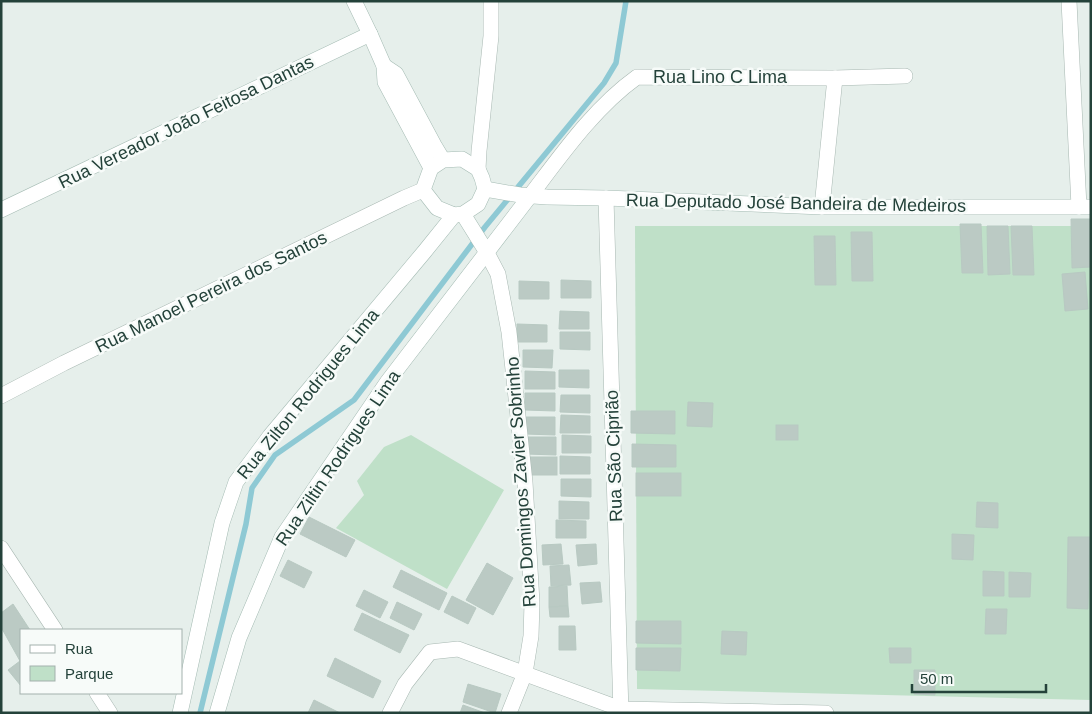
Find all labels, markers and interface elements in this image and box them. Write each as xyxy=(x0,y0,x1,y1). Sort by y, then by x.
street label: Rua Vereador João Feitosa Dantas xyxy=(55,51,317,193)
street label: Rua Lino C Lima xyxy=(653,67,788,87)
street label: Rua Deputado José Bandeira de Medeiros xyxy=(626,190,966,216)
street label: Rua Manoel Pereira dos Santos xyxy=(92,227,330,357)
street label: Rua Zilton Rodrigues Lima xyxy=(233,304,383,483)
street label: Rua Domingos Zavier Sobrinho xyxy=(502,356,540,608)
street label: Rua Ziltin Rodrigues Lima xyxy=(272,366,405,549)
street label: Rua São Ciprião xyxy=(602,390,626,522)
legend xyxy=(20,629,182,694)
text: Rua xyxy=(65,640,93,657)
scale bar xyxy=(912,662,1046,694)
text: Parque xyxy=(65,665,113,682)
text: 50 m xyxy=(920,670,953,687)

